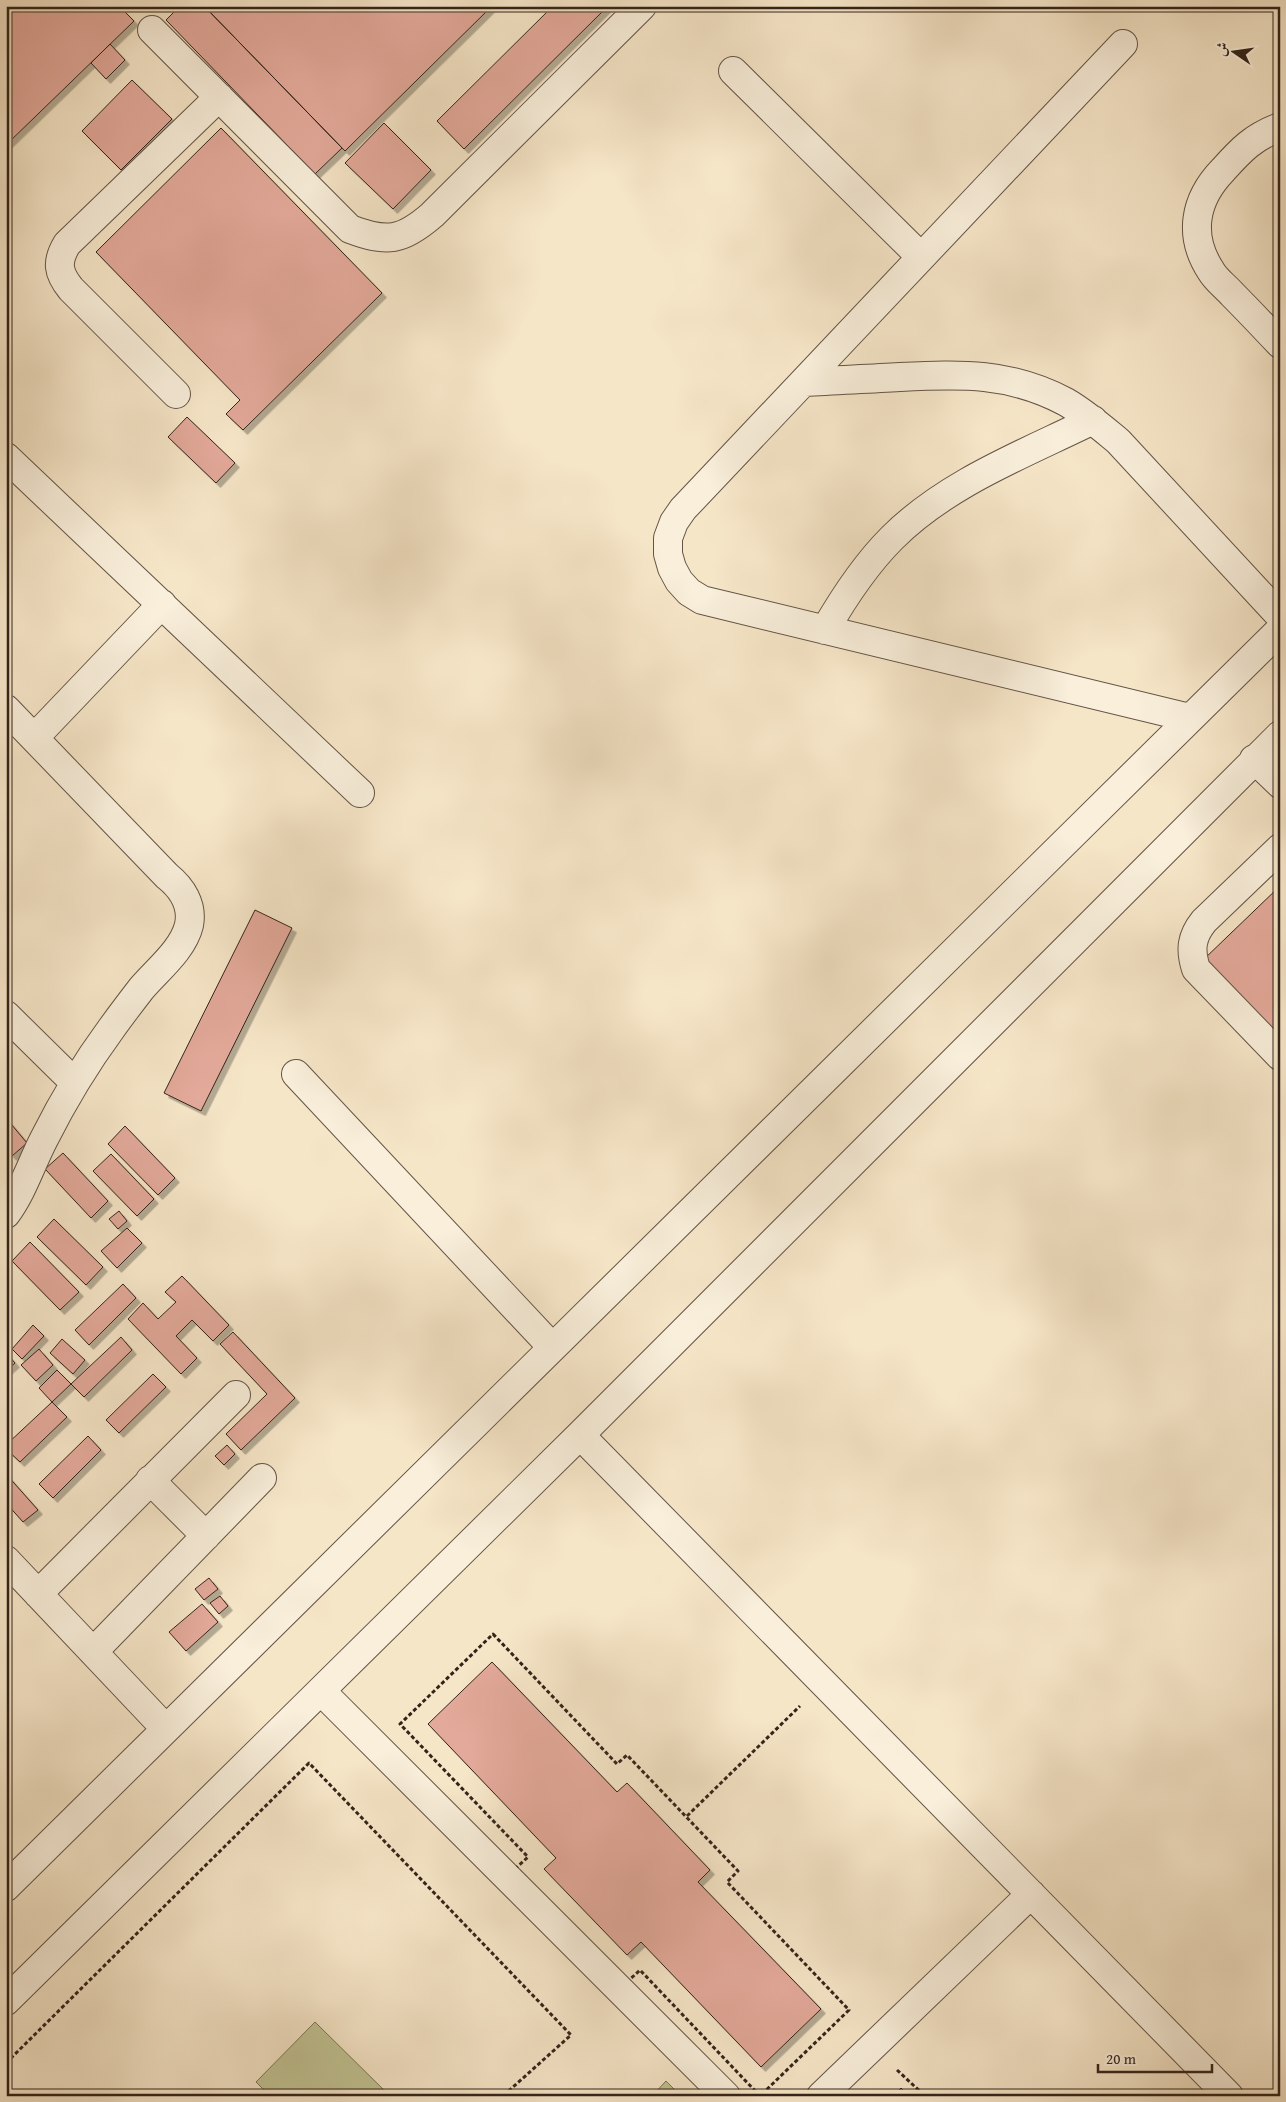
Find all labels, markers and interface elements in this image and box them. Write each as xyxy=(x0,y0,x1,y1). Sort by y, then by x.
north arrow xyxy=(1208,28,1258,78)
text: ش xyxy=(1210,40,1233,58)
scale bar xyxy=(1098,2042,1212,2074)
text: 20 m xyxy=(1106,2048,1137,2069)

